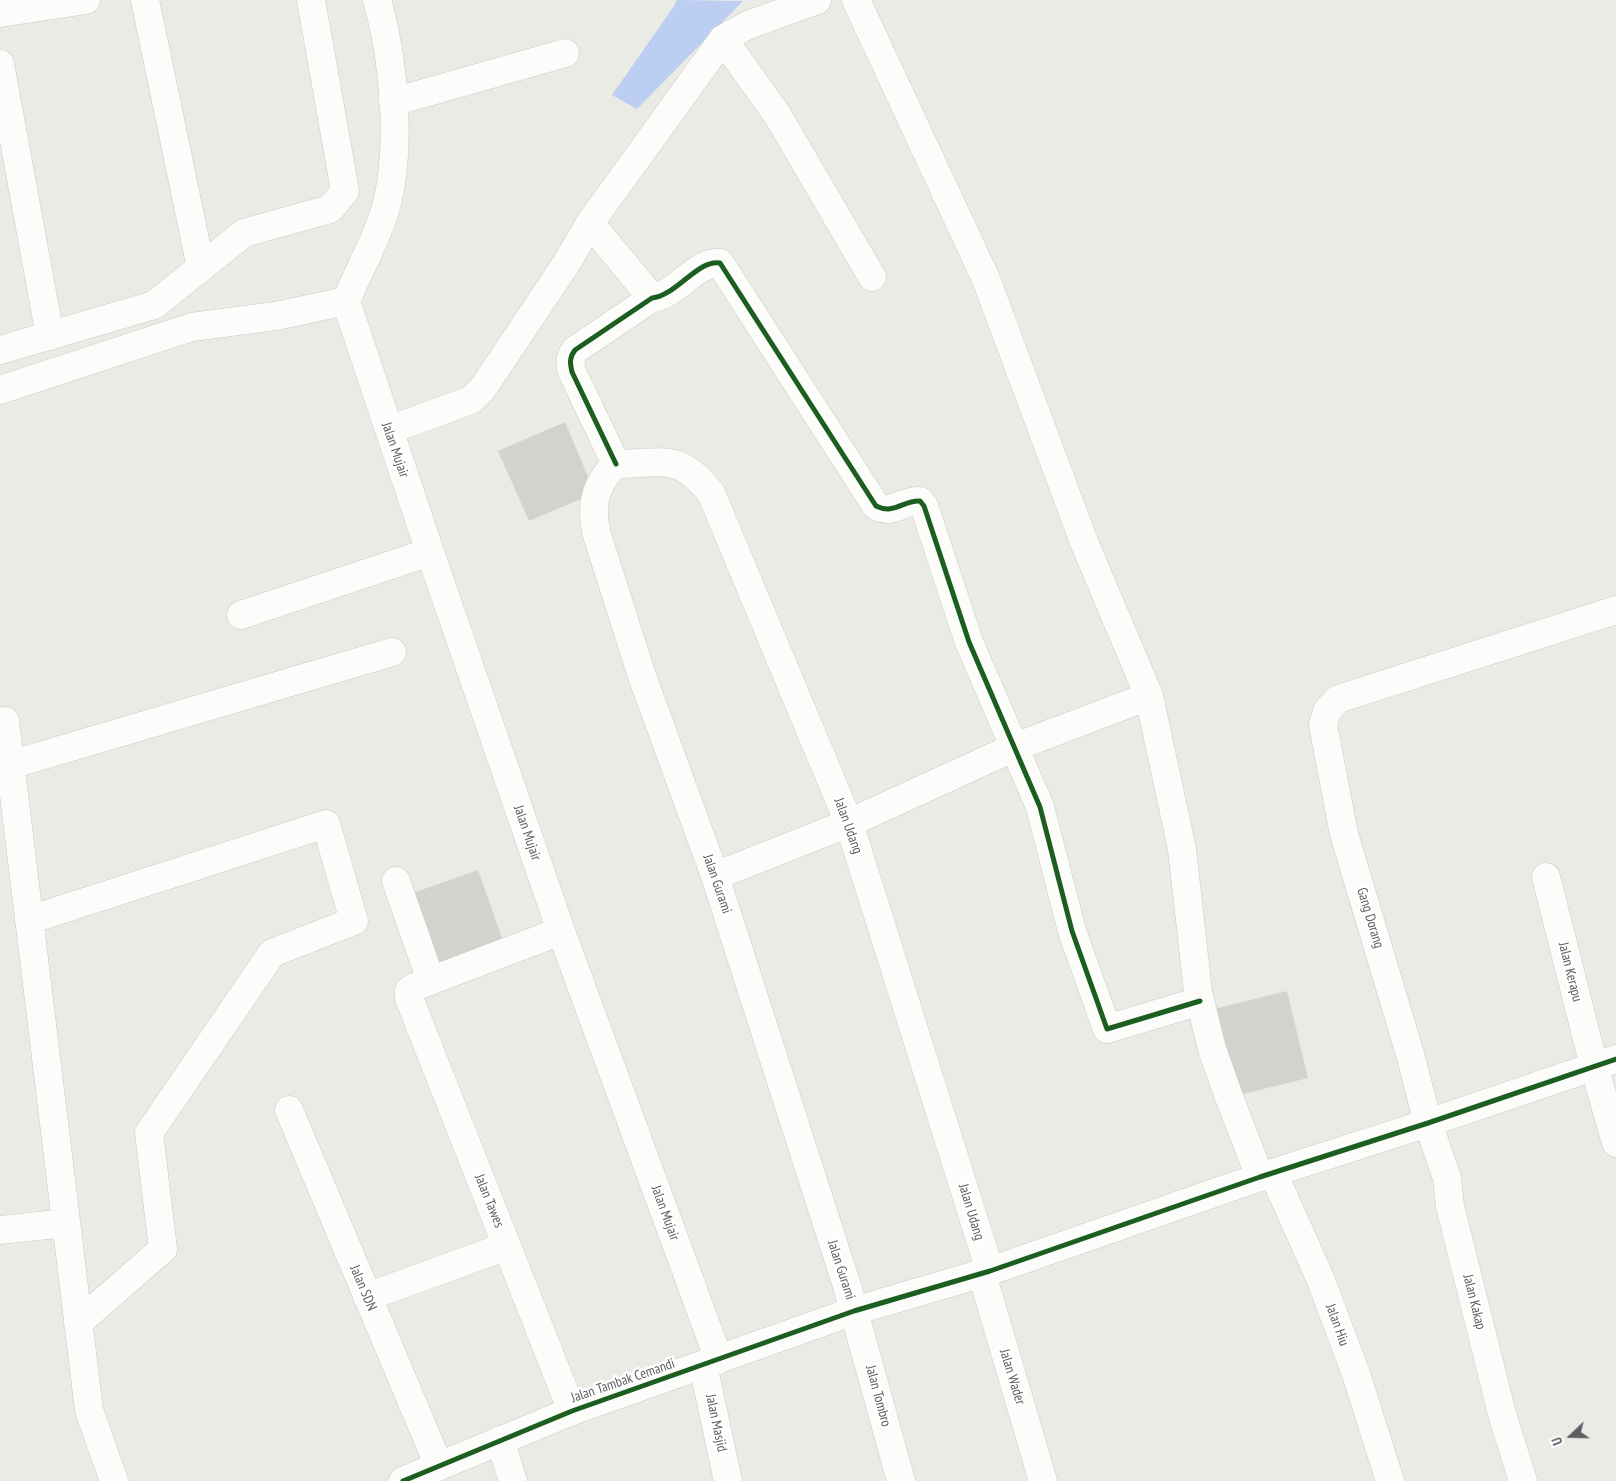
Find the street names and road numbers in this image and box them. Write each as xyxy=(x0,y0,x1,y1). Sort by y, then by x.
street label: Jalan Mujair xyxy=(378,420,412,480)
street label: Jalan Udang xyxy=(830,796,866,856)
street label: Jalan Mujair xyxy=(510,803,544,863)
street label: Jalan Gurami xyxy=(699,852,735,916)
street label: Gang Dorang xyxy=(1353,886,1387,950)
street label: Jalan Kerapu xyxy=(1555,941,1585,1003)
street label: Jalan Tawes xyxy=(471,1172,507,1230)
street label: Jalan Udang xyxy=(954,1182,988,1242)
street label: Jalan Mujair xyxy=(647,1183,683,1243)
street label: Jalan Gurami xyxy=(824,1238,858,1302)
street label: Jalan SDN xyxy=(346,1263,380,1313)
street label: Jalan Kakap xyxy=(1459,1273,1489,1331)
street label: Jalan Hiu xyxy=(1322,1302,1352,1348)
street label: Jalan Wader xyxy=(996,1347,1028,1407)
street label: Jalan Tambak Cemandi xyxy=(569,1355,677,1407)
street label: Jalan Tombro xyxy=(862,1363,894,1429)
street label: Jalan Masjid xyxy=(702,1393,730,1453)

